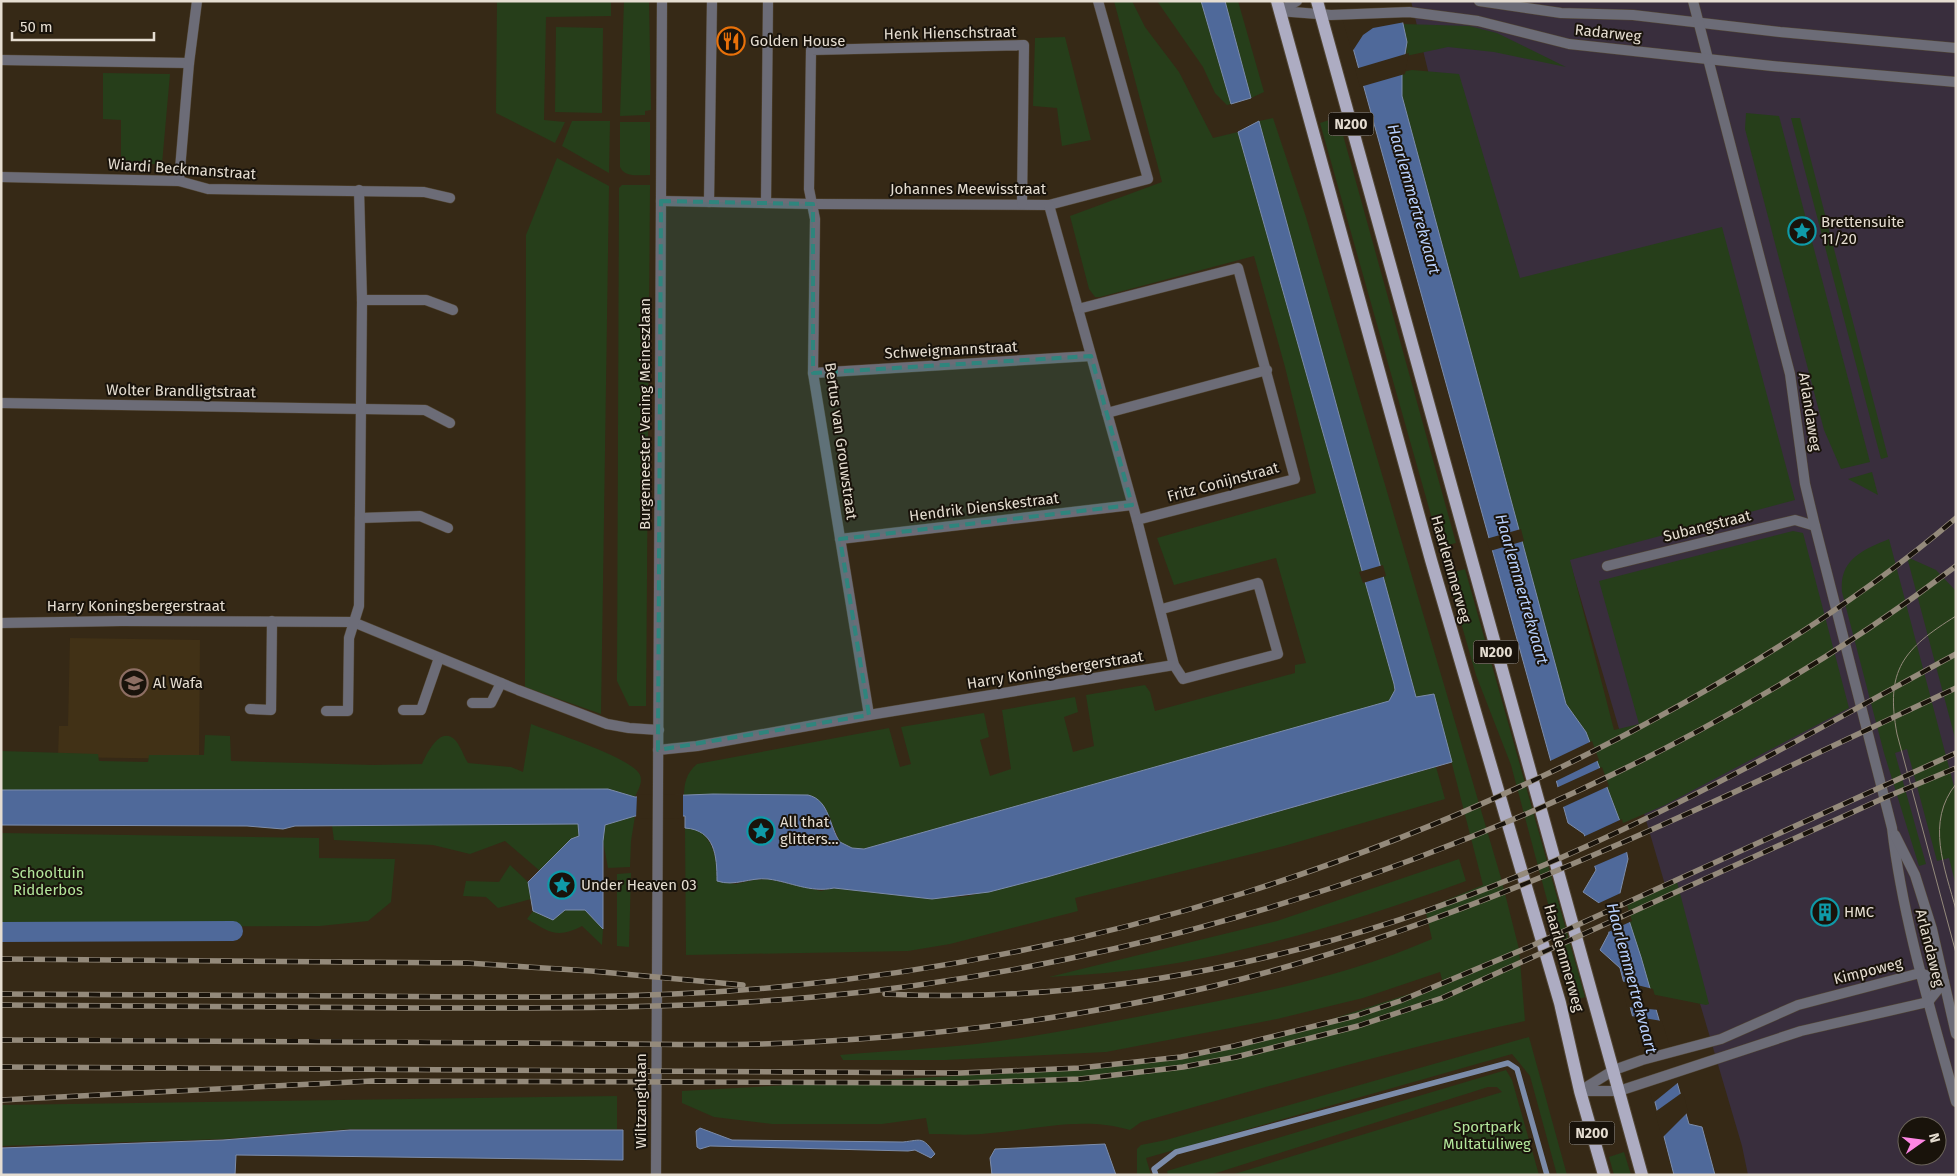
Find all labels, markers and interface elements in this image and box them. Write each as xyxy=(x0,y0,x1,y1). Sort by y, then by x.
scale bar xyxy=(12,10,155,42)
text: 50 m xyxy=(20,18,53,36)
street label: Radarweg xyxy=(1574,21,1642,45)
street label: Henk Hienschstraat xyxy=(884,23,1017,43)
restaurant icon: Golden House xyxy=(716,26,746,56)
place label: Golden House xyxy=(750,32,845,50)
road number: N200 xyxy=(1328,112,1374,136)
water label: Haarlemmertrekvaart xyxy=(1383,122,1445,277)
street label: Wiardi Beckmanstraat xyxy=(107,155,257,183)
street label: Johannes Meewisstraat xyxy=(890,180,1047,198)
place label: Brettensuite 11/20 xyxy=(1821,213,1905,248)
place icon: Brettensuite 11/20 xyxy=(1787,216,1817,246)
street label: Burgemeester Vening Meineszlaan xyxy=(636,298,654,530)
street label: Schweigmannstraat xyxy=(884,338,1018,362)
street label: Bertus van Grouwstraat xyxy=(821,361,861,521)
street label: Arlandaweg xyxy=(1795,371,1825,453)
street label: Wolter Brandligtstraat xyxy=(106,381,257,401)
street label: Fritz Conijnstraat xyxy=(1165,458,1281,506)
street label: Hendrik Dienskestraat xyxy=(908,489,1060,525)
street label: Subangstraat xyxy=(1661,506,1753,546)
water label: Haarlemmertrekvaart xyxy=(1491,512,1553,667)
street label: Haarlemmerweg xyxy=(1427,513,1475,625)
street label: Harry Koningsbergerstraat xyxy=(47,597,226,615)
road number: N200 xyxy=(1474,640,1518,664)
street label: Harry Koningsbergerstraat xyxy=(965,647,1145,693)
school or university icon: Al Wafa xyxy=(119,668,149,698)
place label: Al Wafa xyxy=(153,674,203,692)
place label: All that glitters... xyxy=(780,813,839,848)
place icon: All that glitters... xyxy=(746,816,776,846)
park label: Schooltuin Ridderbos xyxy=(11,864,85,899)
place icon: Under Heaven 03 xyxy=(547,870,577,900)
place label: Under Heaven 03 xyxy=(581,876,697,894)
building icon: HMC xyxy=(1810,897,1840,927)
water label: Haarlemmertrekvaart xyxy=(1603,900,1661,1056)
street label: Haarlemmerweg xyxy=(1540,902,1588,1014)
place label: HMC xyxy=(1844,903,1875,921)
street label: Arlandaweg xyxy=(1912,907,1948,989)
street label: Kimpoweg xyxy=(1832,954,1904,988)
street label: Wiltzanghlaan xyxy=(632,1053,650,1149)
north arrow xyxy=(1897,1116,1947,1166)
park label: Sportpark Multatuliweg xyxy=(1443,1118,1531,1153)
road number: N200 xyxy=(1570,1122,1614,1144)
text: N xyxy=(1925,1131,1944,1145)

